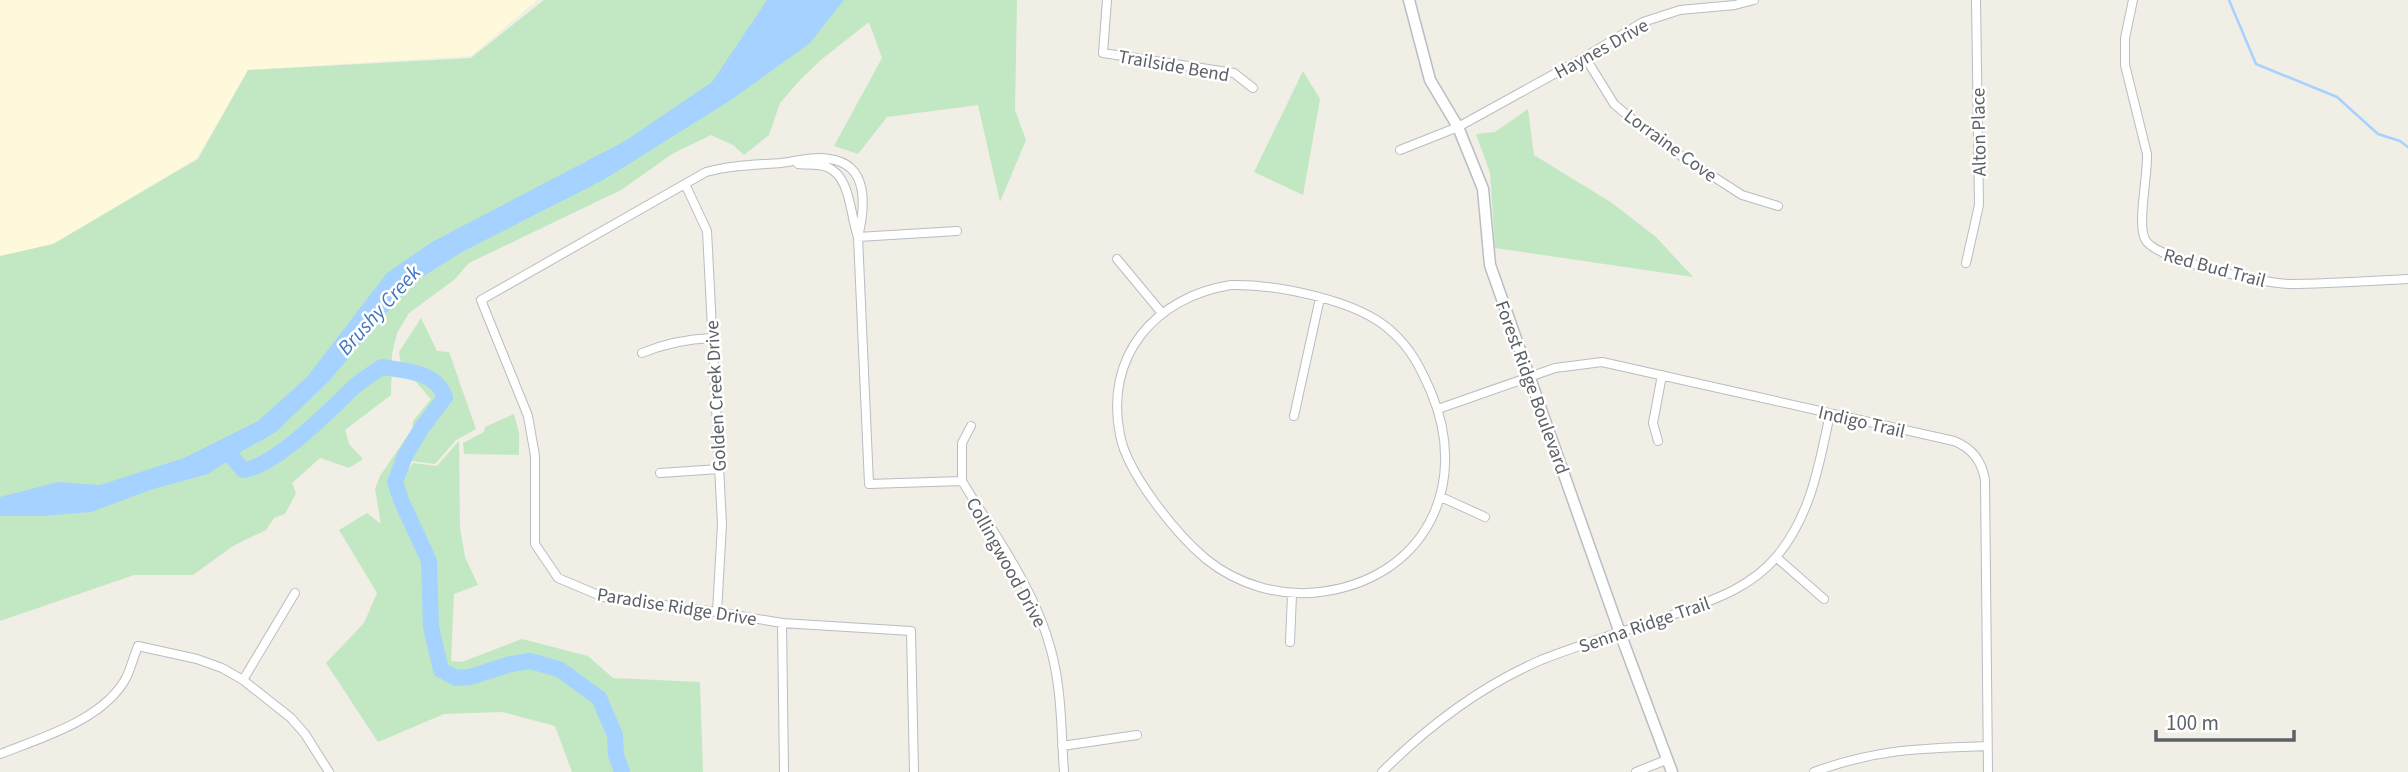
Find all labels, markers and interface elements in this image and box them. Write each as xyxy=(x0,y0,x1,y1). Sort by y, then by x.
street label: Haynes Drive xyxy=(1550,12,1654,86)
street label: Trailside Bend xyxy=(1116,43,1231,90)
street label: Alton Place xyxy=(1965,87,1994,177)
street label: Lorraine Cove xyxy=(1618,103,1722,189)
street label: Red Bud Trail xyxy=(2161,242,2269,295)
water label: Brushy Creek xyxy=(330,258,428,362)
street label: Forest Ridge Boulevard xyxy=(1488,297,1576,478)
street label: Golden Creek Drive xyxy=(699,320,734,472)
street label: Indigo Trail xyxy=(1815,399,1908,446)
street label: Collingwood Drive xyxy=(959,493,1053,633)
street label: Paradise Ridge Drive xyxy=(595,582,759,633)
street label: Senna Ridge Trail xyxy=(1575,590,1714,660)
scale bar xyxy=(2156,698,2294,742)
text: 100 m xyxy=(2166,708,2219,738)

